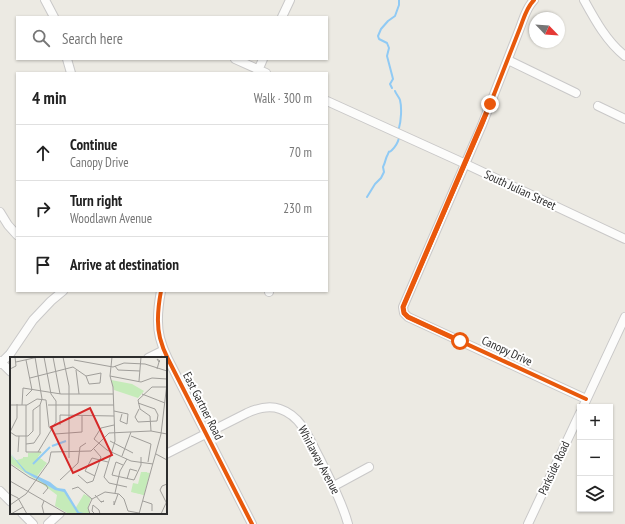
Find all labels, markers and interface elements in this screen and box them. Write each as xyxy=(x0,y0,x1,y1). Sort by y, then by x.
north arrow xyxy=(529,12,565,48)
search box xyxy=(16,16,328,60)
icon: search xyxy=(30,27,52,49)
text: Search here xyxy=(62,29,123,48)
text: 4 min xyxy=(32,87,66,109)
text: Walk · 300 m xyxy=(254,90,312,107)
route end xyxy=(481,95,499,113)
text: Continue xyxy=(70,135,117,154)
icon: ahead xyxy=(32,142,54,164)
text: 70 m xyxy=(289,144,312,161)
text: Canopy Drive xyxy=(70,154,129,171)
street label: South Julian Street xyxy=(482,166,559,213)
text: Turn right xyxy=(70,191,122,210)
icon: right xyxy=(32,198,54,220)
text: 230 m xyxy=(283,200,312,217)
text: Woodlawn Avenue xyxy=(70,210,152,227)
icon: arrive xyxy=(32,254,54,276)
text: Arrive at destination xyxy=(70,255,179,274)
route start xyxy=(451,332,469,350)
street label: Canopy Drive xyxy=(479,332,535,369)
inset map xyxy=(10,357,167,514)
street label: East Gartner Road xyxy=(180,369,227,442)
map controls xyxy=(577,404,613,512)
button: + xyxy=(577,404,613,440)
street label: Whirlaway Avenue xyxy=(295,423,344,497)
street label: Parkside Road xyxy=(535,438,573,497)
button: − xyxy=(577,440,613,476)
button: layers xyxy=(577,476,613,512)

